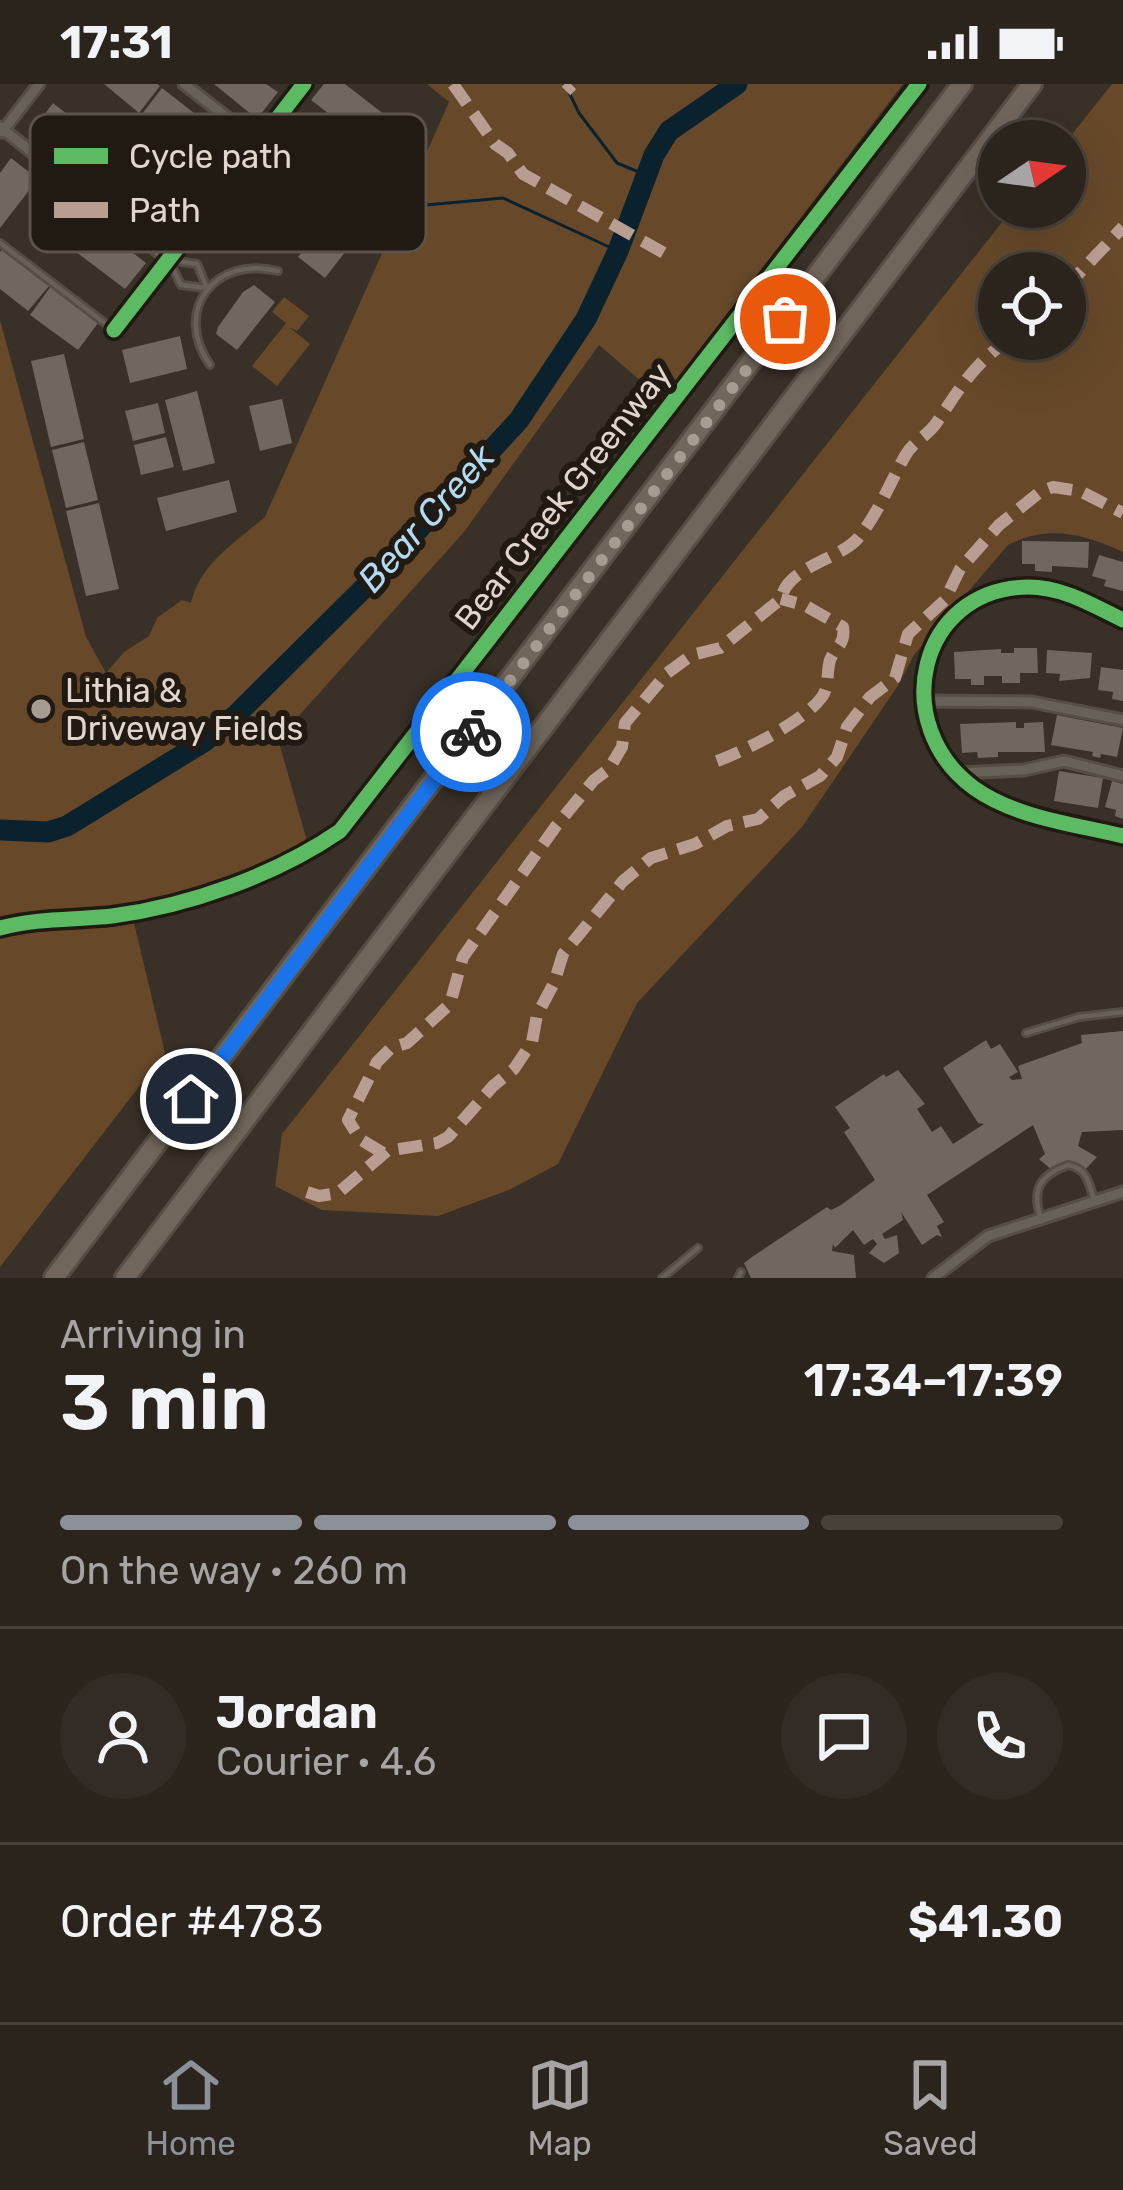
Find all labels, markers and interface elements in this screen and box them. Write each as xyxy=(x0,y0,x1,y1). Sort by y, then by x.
text: 17:31 xyxy=(60,16,173,69)
legend xyxy=(30,114,426,252)
north arrow xyxy=(978,120,1086,228)
map controls xyxy=(978,120,1086,360)
text: Cycle path xyxy=(129,137,292,176)
text: Path xyxy=(129,191,201,230)
button: locate xyxy=(978,252,1086,360)
pin xyxy=(734,268,836,370)
icon: bag xyxy=(752,286,818,352)
street label: Bear Creek Greenway xyxy=(447,355,679,637)
water label: Bear Creek xyxy=(349,435,504,601)
place label: Lithia & Driveway Fields xyxy=(65,671,303,748)
courier xyxy=(411,672,531,792)
marker: Lithia & Driveway Fields xyxy=(28,696,54,722)
icon: bike xyxy=(438,699,504,765)
pin xyxy=(140,1048,242,1150)
icon: home xyxy=(158,1066,224,1132)
text: Arriving in xyxy=(60,1312,246,1358)
text: 17:34–17:39 xyxy=(804,1354,1063,1407)
text: 3 min xyxy=(60,1356,269,1449)
text: On the way · 260 m xyxy=(60,1548,408,1594)
button: person xyxy=(60,1673,186,1799)
button: chat xyxy=(781,1673,907,1799)
button: phone xyxy=(937,1673,1063,1799)
text: Jordan xyxy=(216,1686,378,1739)
text: Courier · 4.6 xyxy=(216,1739,436,1785)
text: Order #4783 xyxy=(60,1895,323,1948)
text: $41.30 xyxy=(908,1895,1063,1948)
tab: Home xyxy=(145,2052,236,2163)
tab: Map xyxy=(527,2052,593,2163)
tab: Saved xyxy=(883,2052,978,2163)

